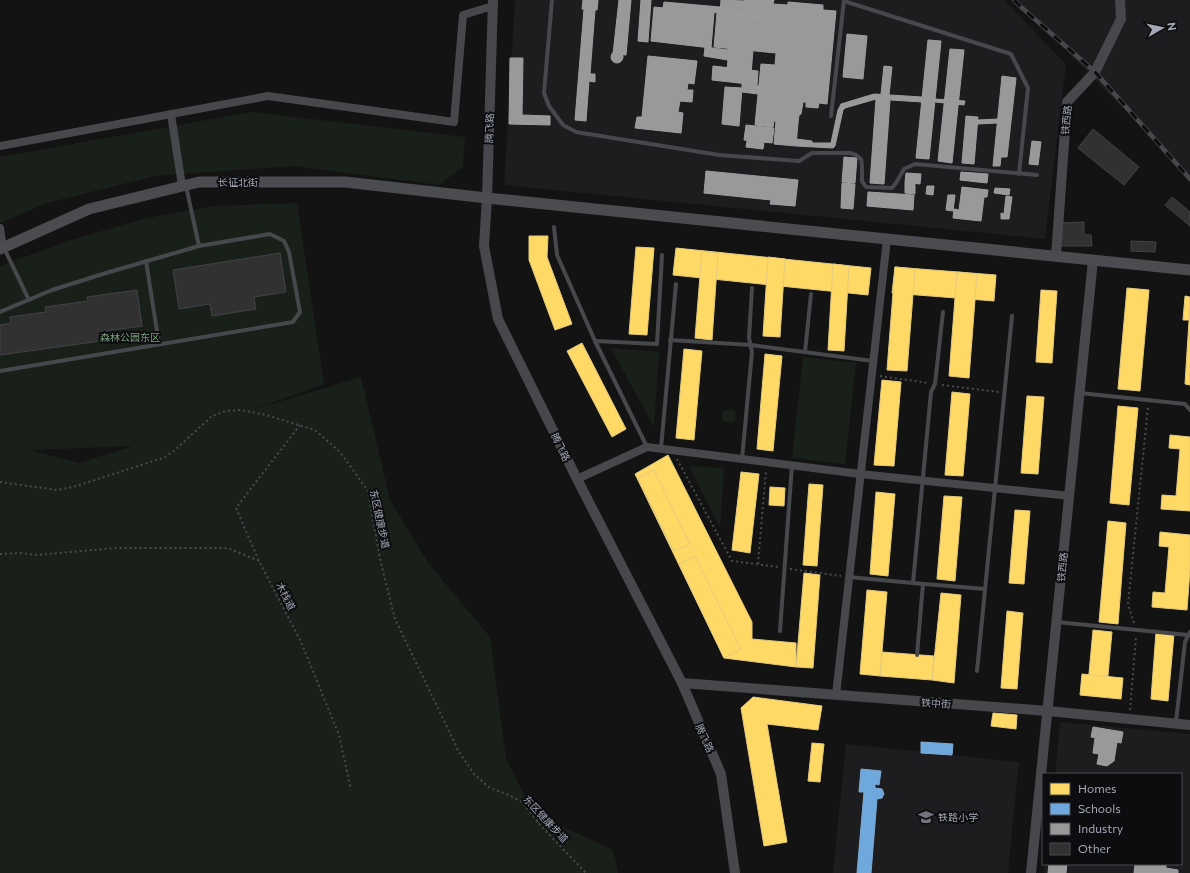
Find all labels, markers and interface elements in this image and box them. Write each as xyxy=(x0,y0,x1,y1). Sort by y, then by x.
north arrow xyxy=(1142,8,1182,48)
text: N xyxy=(1165,21,1179,31)
street label: 铁西路 xyxy=(1058,104,1074,136)
street label: 腾飞路 xyxy=(482,113,496,143)
street label: 长征北街 xyxy=(218,176,258,188)
park label: 森林公园东区 xyxy=(100,331,160,343)
street label: 腾飞路 xyxy=(549,431,573,463)
street label: 东区健康步道 xyxy=(368,488,392,550)
street label: 铁西路 xyxy=(1054,551,1070,583)
street label: 木栈道 xyxy=(274,580,298,612)
street label: 铁中街 xyxy=(921,696,951,710)
street label: 腾飞路 xyxy=(693,722,717,754)
legend xyxy=(1042,773,1182,865)
text: Homes xyxy=(1078,781,1116,795)
street label: 东区健康步道 xyxy=(521,793,571,845)
text: Schools xyxy=(1078,801,1121,815)
school or university icon: 铁路小学 xyxy=(917,808,935,826)
place label: 铁路小学 xyxy=(938,811,978,823)
text: Industry xyxy=(1078,821,1123,835)
text: Other xyxy=(1078,841,1111,855)

